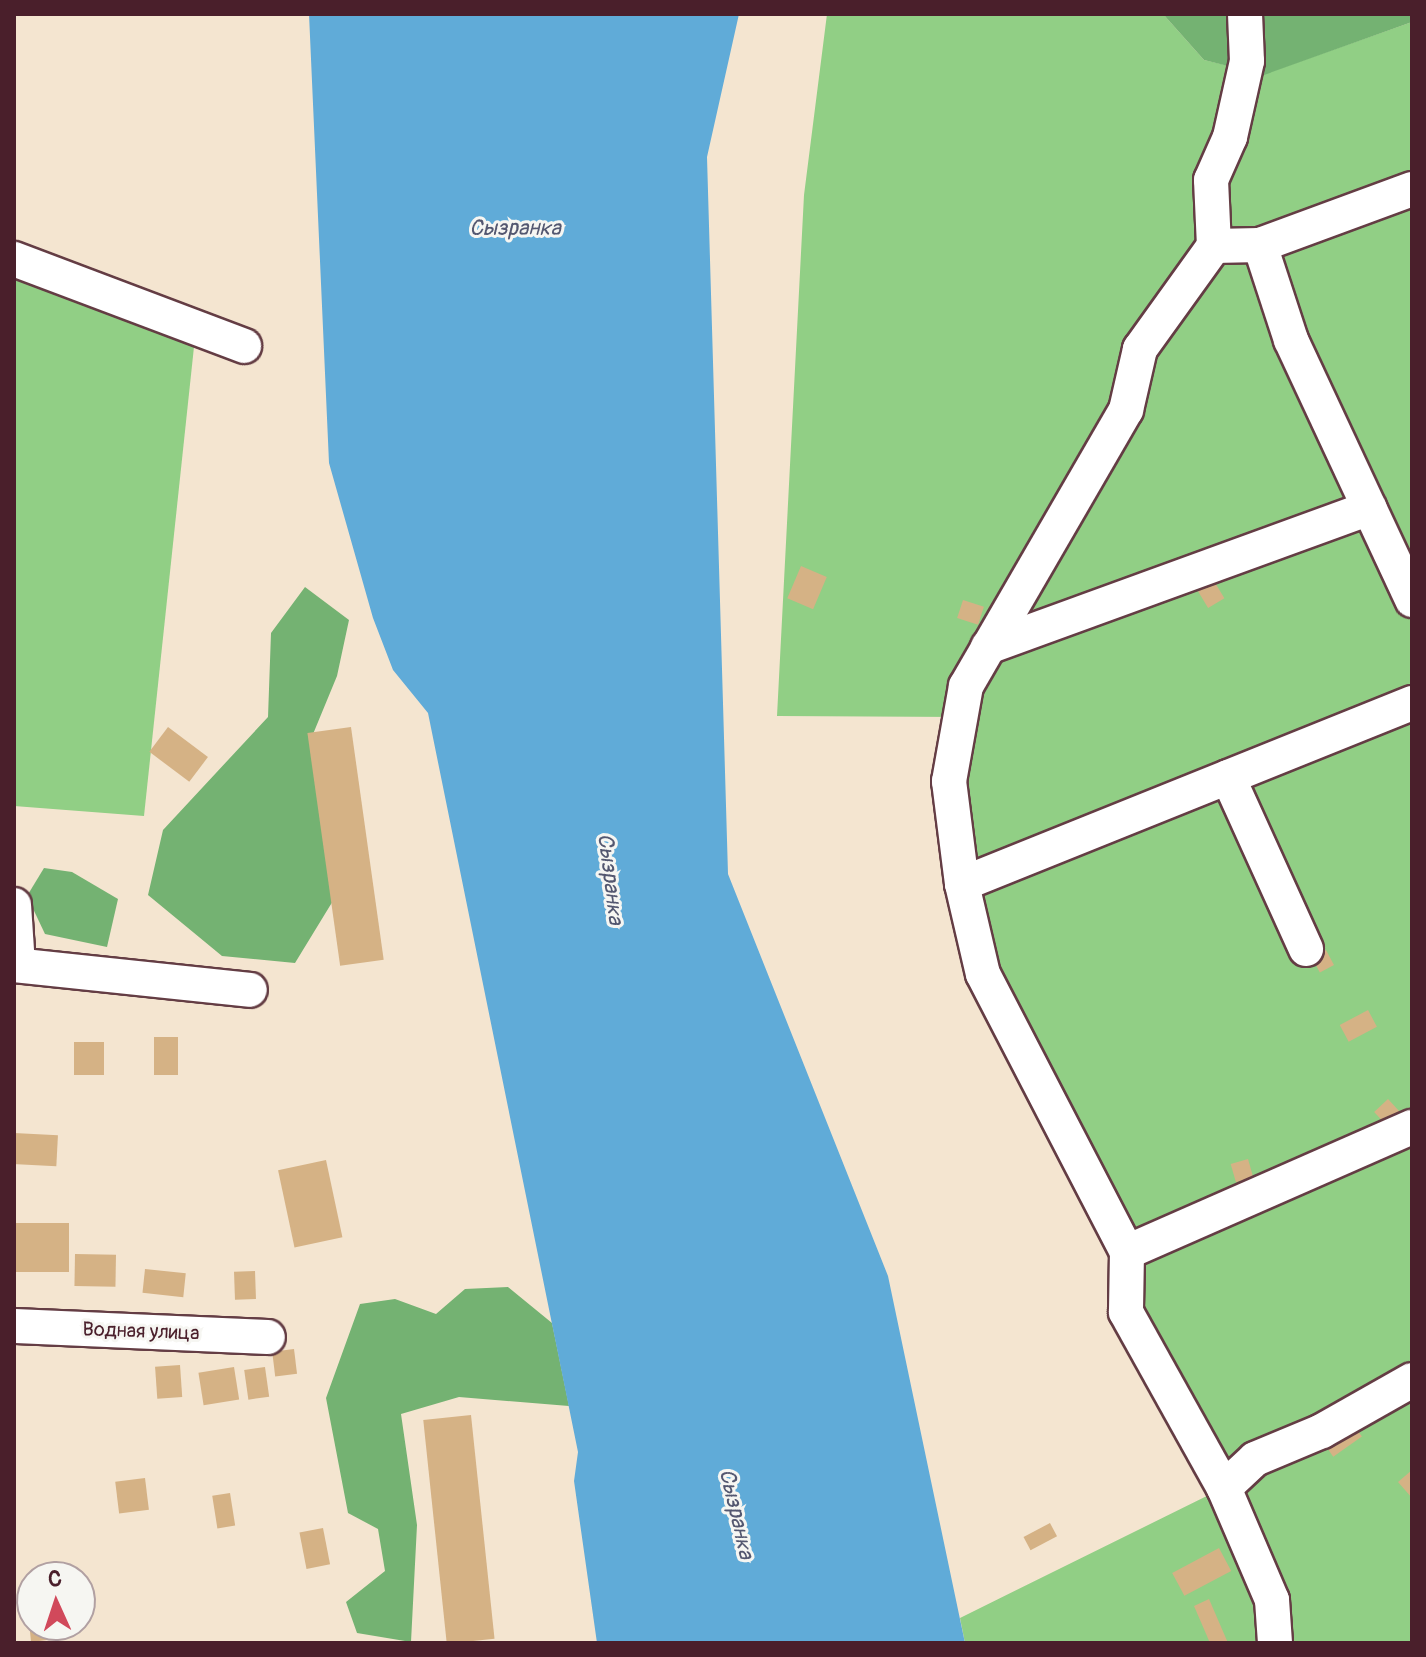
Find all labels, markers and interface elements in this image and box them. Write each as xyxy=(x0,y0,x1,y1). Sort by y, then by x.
water label: Сызранка xyxy=(469,216,561,242)
water label: Сызранка xyxy=(591,832,629,926)
street label: Водная улица xyxy=(82,1317,200,1345)
water label: Сызранка xyxy=(713,1466,759,1562)
north arrow xyxy=(16,1561,96,1641)
text: С xyxy=(47,1565,62,1593)

